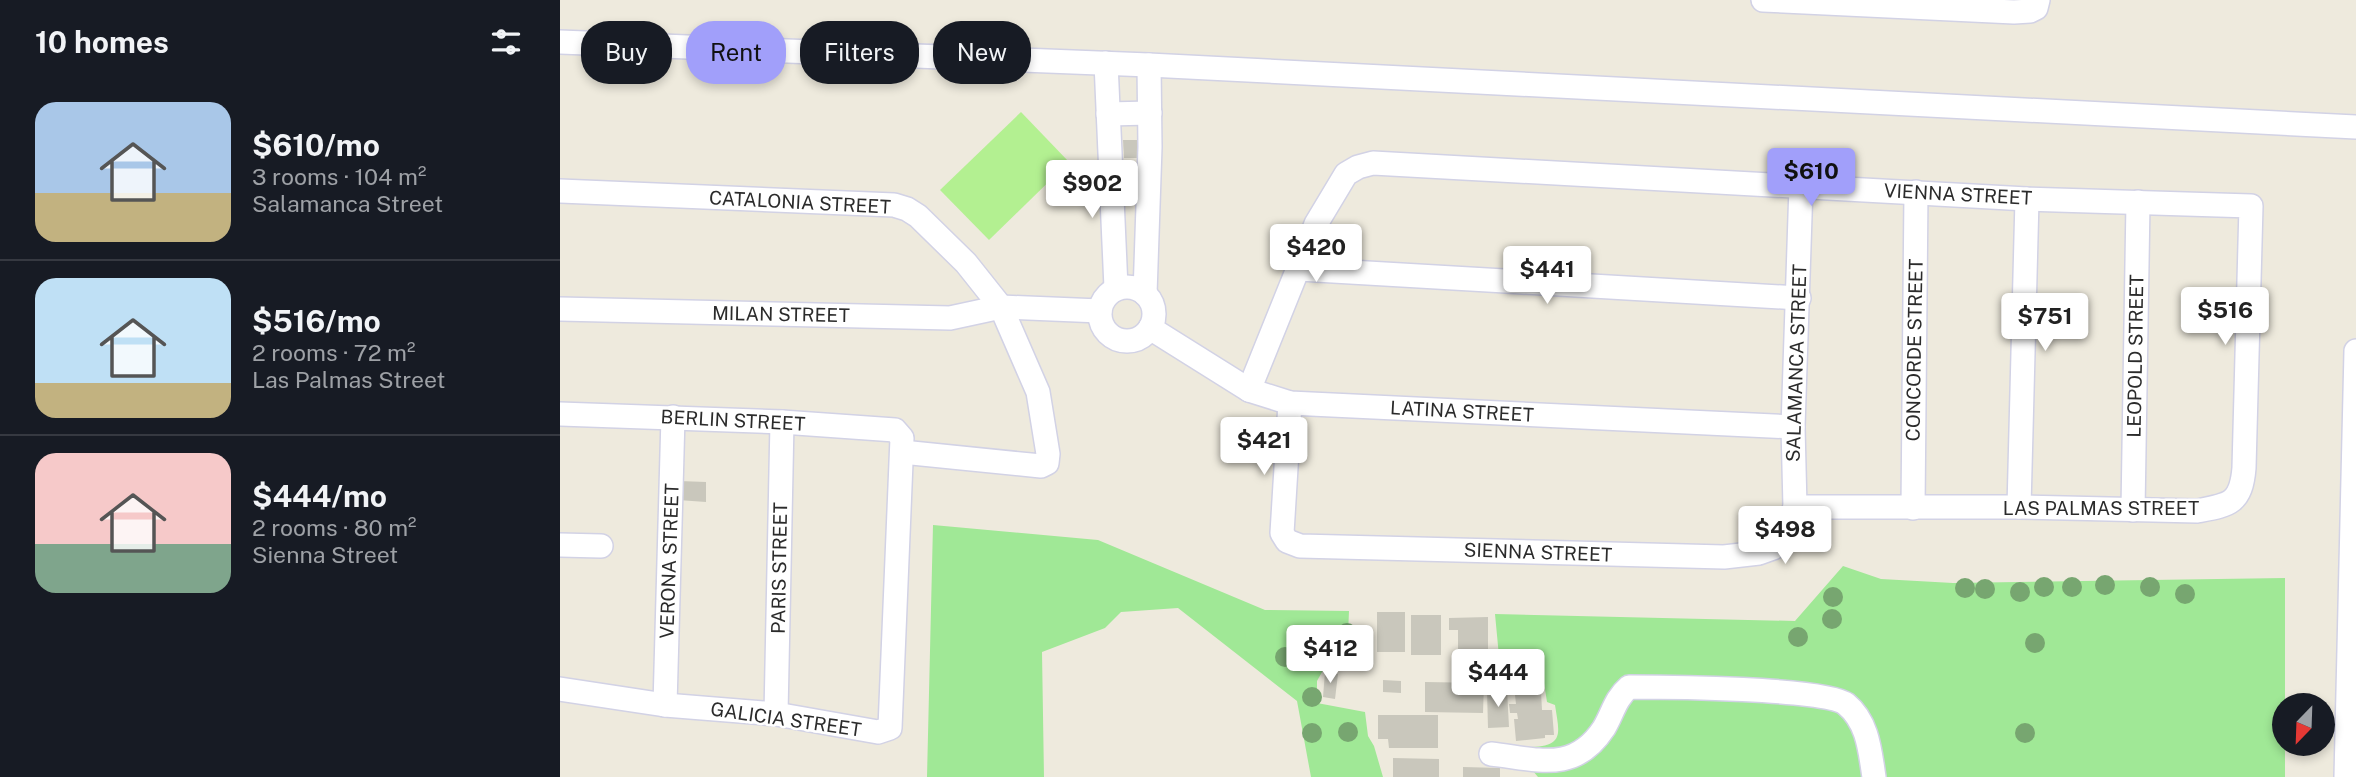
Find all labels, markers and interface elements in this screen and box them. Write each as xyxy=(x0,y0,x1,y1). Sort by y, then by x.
chip: Buy xyxy=(581,21,672,84)
chip: Rent xyxy=(686,21,786,84)
chip: Filters xyxy=(800,21,919,84)
chip: New xyxy=(933,21,1031,84)
icon: filters xyxy=(487,23,525,61)
text: 10 homes xyxy=(35,24,169,60)
text: $610/mo xyxy=(252,127,380,163)
icon: home xyxy=(91,130,175,214)
pin: $610 xyxy=(1770,148,1852,208)
text: $610 xyxy=(1783,157,1839,184)
pin: $902 xyxy=(1051,160,1133,220)
text: 3 rooms · 104 m² xyxy=(252,163,426,190)
text: $902 xyxy=(1062,169,1122,196)
street label: VIENNA STREET xyxy=(1883,179,2033,209)
street label: CATALONIA STREET xyxy=(709,186,891,218)
text: Salamanca Street xyxy=(252,190,443,217)
pin: $420 xyxy=(1275,224,1357,284)
text: $420 xyxy=(1286,233,1346,260)
pin: $441 xyxy=(1506,246,1588,306)
text: $441 xyxy=(1519,255,1575,282)
street label: CONCORDE STREET xyxy=(1901,258,1927,442)
street label: SALAMANCA STREET xyxy=(1782,264,1810,462)
street label: LEOPOLD STREET xyxy=(2123,274,2147,438)
pin: $516 xyxy=(2184,288,2266,347)
pin: $751 xyxy=(2004,294,2086,353)
text: $516 xyxy=(2197,296,2253,323)
street label: MILAN STREET xyxy=(712,302,850,326)
text: $751 xyxy=(2017,302,2073,329)
text: $516/mo xyxy=(252,303,381,339)
icon: home xyxy=(91,306,175,390)
text: 2 rooms · 72 m² xyxy=(252,339,415,366)
text: Las Palmas Street xyxy=(252,366,445,393)
street label: LATINA STREET xyxy=(1390,396,1534,426)
street label: BERLIN STREET xyxy=(660,405,806,435)
pin: $421 xyxy=(1223,418,1305,477)
text: $421 xyxy=(1236,426,1292,453)
text: $444/mo xyxy=(252,478,387,514)
icon: home xyxy=(91,481,175,565)
street label: VERONA STREET xyxy=(655,483,683,639)
street label: LAS PALMAS STREET xyxy=(2003,497,2199,519)
street label: PARIS STREET xyxy=(767,502,791,634)
pin: $498 xyxy=(1744,506,1826,566)
text: 2 rooms · 80 m² xyxy=(252,514,417,541)
text: $498 xyxy=(1754,515,1816,542)
street label: SIENNA STREET xyxy=(1463,538,1613,566)
text: Sienna Street xyxy=(252,541,398,568)
pin: $412 xyxy=(1289,626,1371,685)
text: $412 xyxy=(1302,634,1358,661)
pin: $444 xyxy=(1457,650,1539,709)
text: $444 xyxy=(1468,658,1528,685)
north arrow xyxy=(2272,693,2334,756)
map controls xyxy=(2272,693,2335,756)
street label: GALICIA STREET xyxy=(709,698,863,740)

